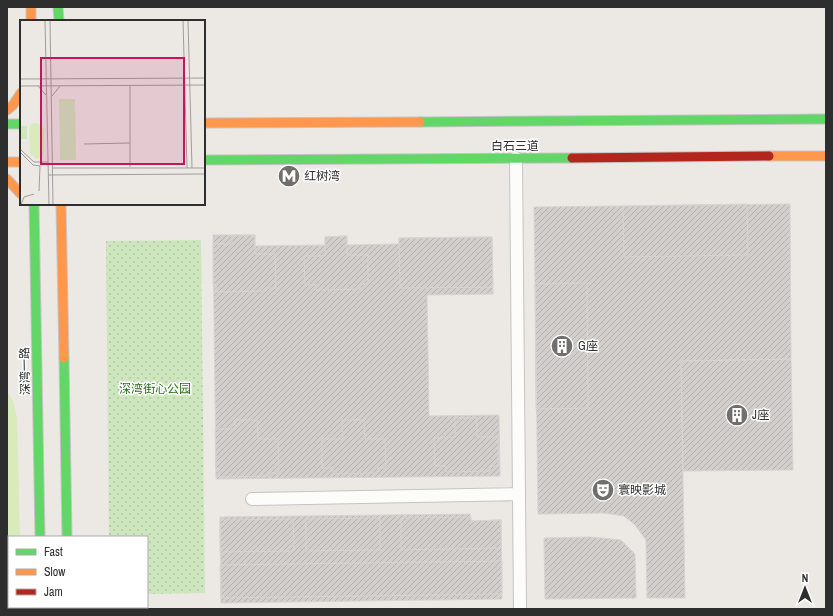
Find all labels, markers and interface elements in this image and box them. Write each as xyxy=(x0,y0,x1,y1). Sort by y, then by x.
inset map xyxy=(20,20,205,205)
street label: 白石三道 xyxy=(491,138,539,154)
metro station icon: 红树湾 xyxy=(276,163,302,189)
place label: 红树湾 xyxy=(304,168,340,184)
building icon: G座 xyxy=(549,333,575,359)
place label: G座 xyxy=(578,338,598,354)
street label: 深湾一路 xyxy=(17,347,33,395)
park label: 深湾街心公园 xyxy=(119,381,191,397)
building icon: J座 xyxy=(724,402,750,428)
place label: J座 xyxy=(752,407,769,423)
theatre icon: 寰映影城 xyxy=(590,477,616,503)
place label: 寰映影城 xyxy=(618,482,666,498)
legend xyxy=(8,536,148,608)
text: Fast xyxy=(44,544,63,560)
text: Slow xyxy=(44,564,66,580)
north arrow xyxy=(785,568,825,608)
text: N xyxy=(802,571,808,585)
text: Jam xyxy=(44,584,63,600)

